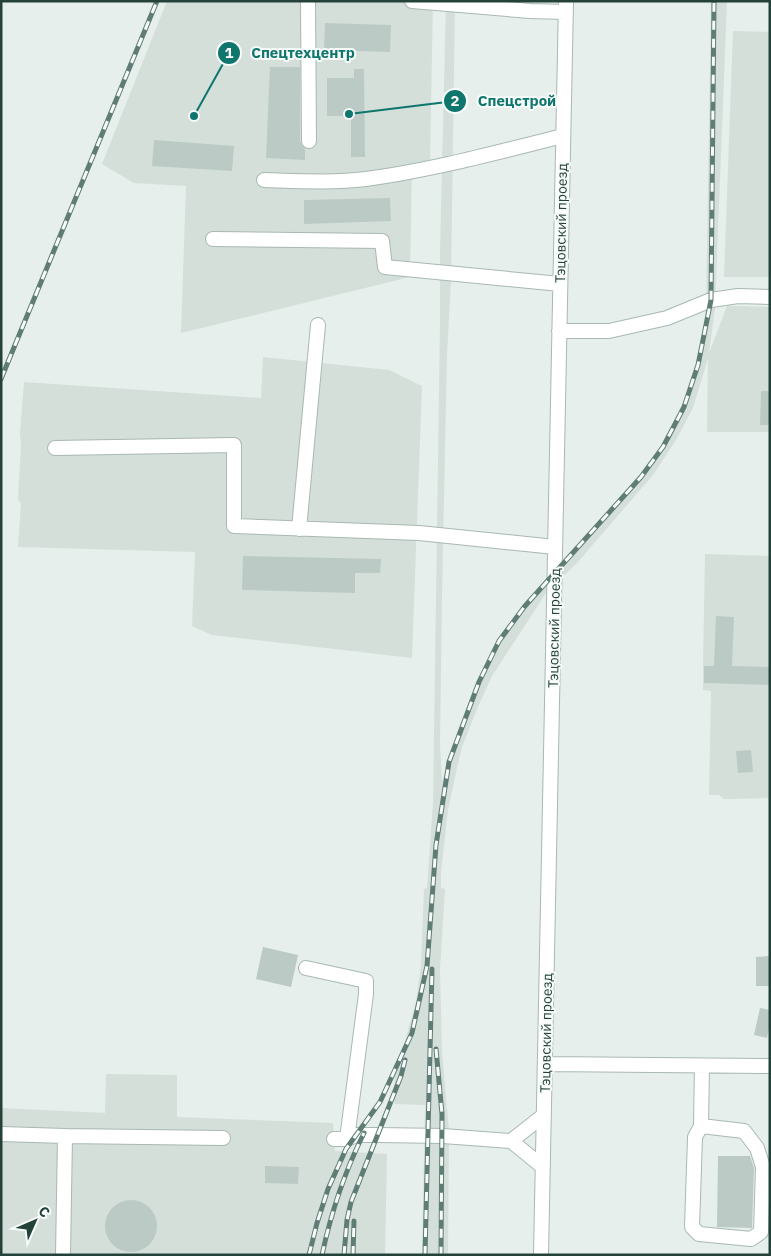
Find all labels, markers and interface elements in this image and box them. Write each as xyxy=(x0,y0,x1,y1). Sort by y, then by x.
callout: Спецтехцентр xyxy=(217,38,365,68)
text: 1 xyxy=(224,43,234,62)
text: Спецтехцентр xyxy=(251,43,355,62)
callout: Спецстрой xyxy=(442,86,566,116)
text: 2 xyxy=(450,91,460,110)
text: Спецстрой xyxy=(478,91,556,110)
street label: Тэцовский проезд xyxy=(551,163,571,283)
street label: Тэцовский проезд xyxy=(544,568,564,688)
street label: Тэцовский проезд xyxy=(536,973,556,1093)
north arrow xyxy=(10,1196,60,1246)
text: С xyxy=(35,1202,54,1221)

